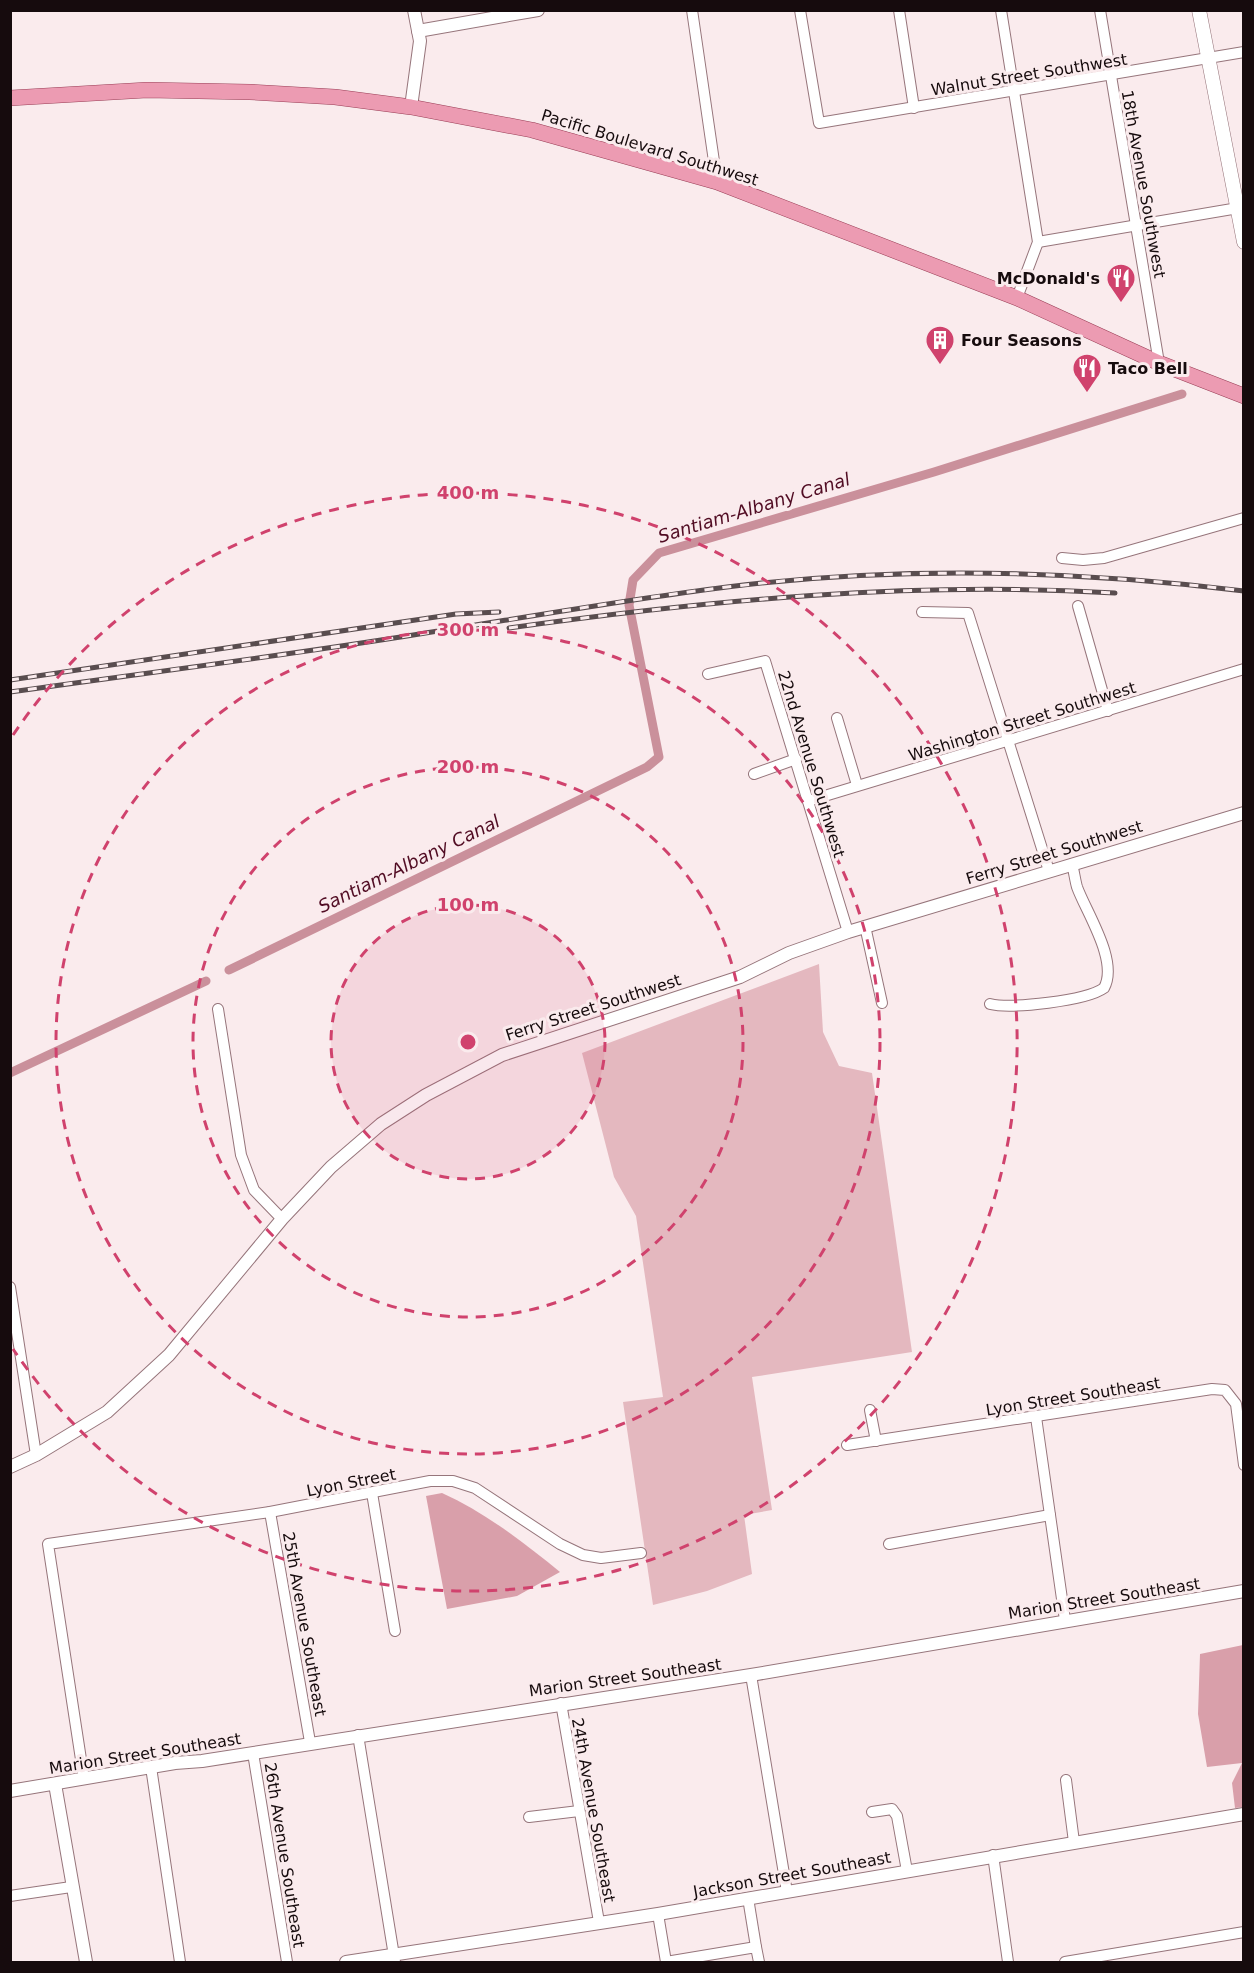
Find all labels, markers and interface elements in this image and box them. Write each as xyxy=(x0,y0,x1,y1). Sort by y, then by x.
street label: Walnut Street Southwest xyxy=(930,50,1129,99)
street label: 18th Avenue Southwest xyxy=(1118,89,1169,280)
street label: Pacific Boulevard Southwest xyxy=(539,105,761,190)
restaurant icon: McDonald's xyxy=(1105,262,1137,304)
place label: McDonald's xyxy=(997,269,1100,288)
building icon: Four Seasons xyxy=(924,324,956,366)
place label: Four Seasons xyxy=(961,331,1082,350)
restaurant icon: Taco Bell xyxy=(1071,352,1103,394)
place label: Taco Bell xyxy=(1108,359,1188,378)
water label: Santiam-Albany Canal xyxy=(655,468,852,547)
text: 400 m xyxy=(437,482,499,503)
text: 300 m xyxy=(437,619,499,640)
street label: 22nd Avenue Southwest xyxy=(774,668,849,860)
street label: Washington Street Southwest xyxy=(906,678,1138,765)
text: 200 m xyxy=(437,756,499,777)
water label: Santiam-Albany Canal xyxy=(314,810,503,917)
street label: Ferry Street Southwest xyxy=(964,817,1145,888)
text: 100 m xyxy=(437,894,499,915)
street label: Ferry Street Southwest xyxy=(503,970,683,1045)
centre of rings xyxy=(458,1032,478,1052)
street label: Lyon Street Southeast xyxy=(984,1373,1162,1420)
street label: Lyon Street xyxy=(305,1465,397,1500)
street label: 25th Avenue Southeast xyxy=(279,1530,330,1718)
street label: Marion Street Southeast xyxy=(1007,1574,1201,1623)
street label: Marion Street Southeast xyxy=(528,1655,723,1700)
street label: 24th Avenue Southeast xyxy=(568,1716,619,1904)
street label: Marion Street Southeast xyxy=(48,1729,242,1778)
street label: 26th Avenue Southeast xyxy=(260,1761,309,1949)
street label: Jackson Street Southeast xyxy=(691,1848,892,1901)

